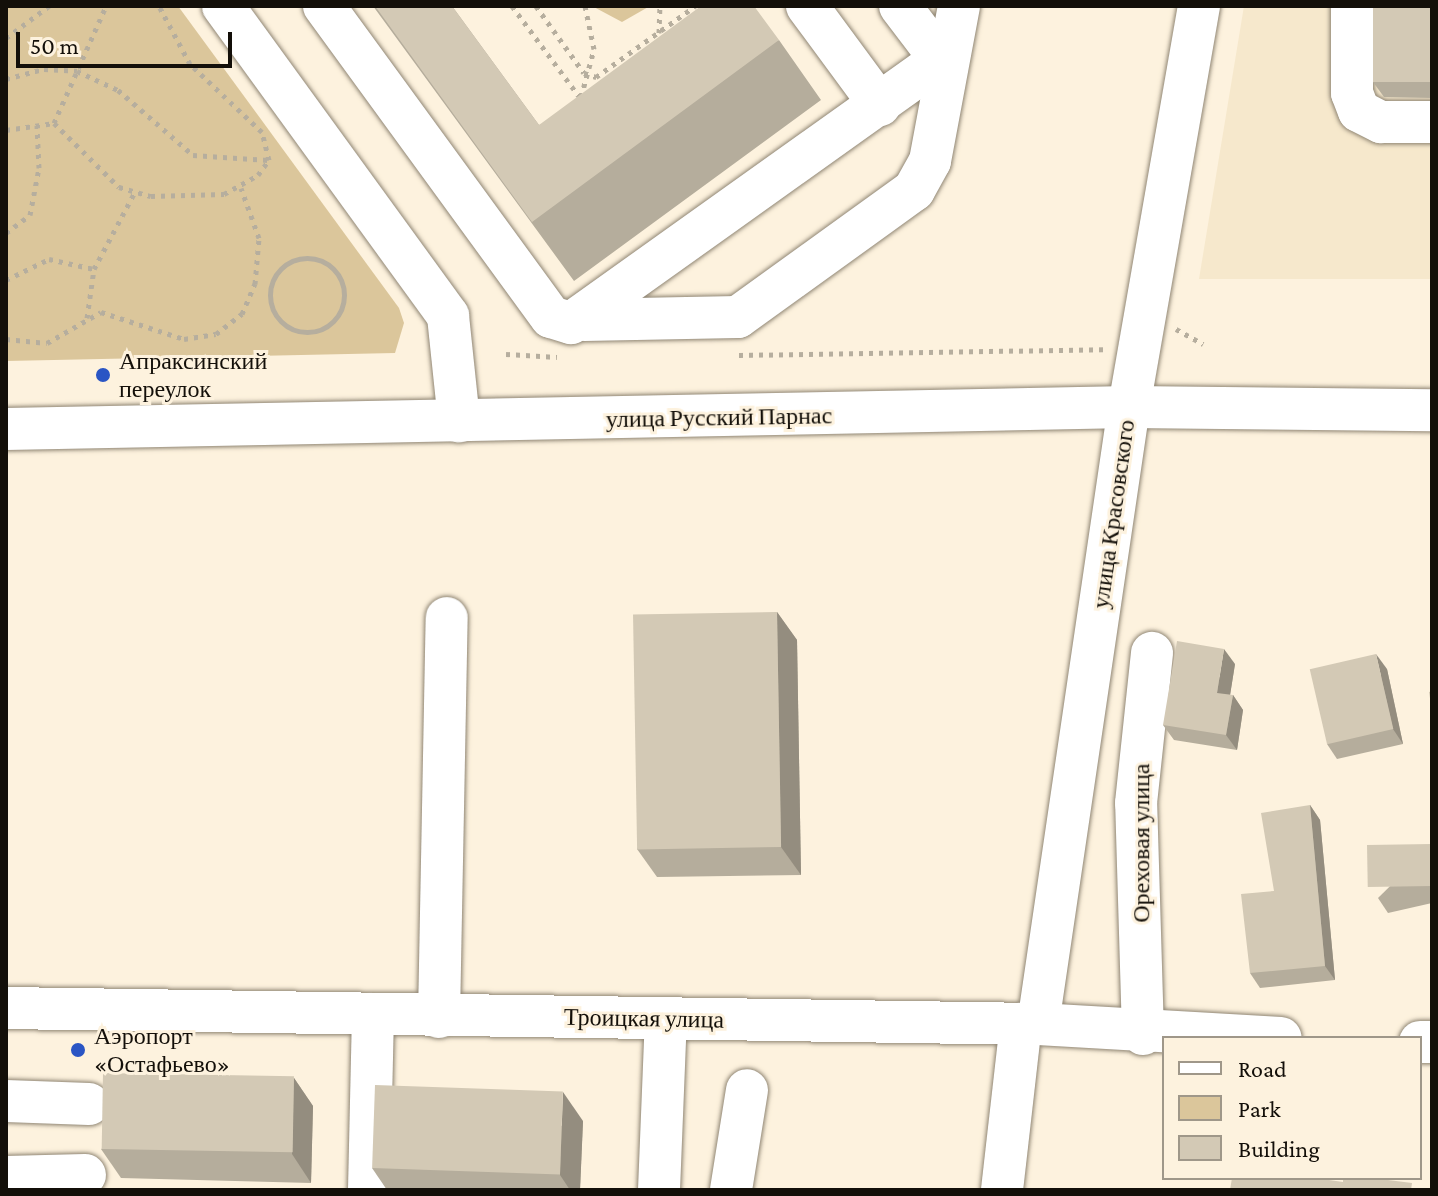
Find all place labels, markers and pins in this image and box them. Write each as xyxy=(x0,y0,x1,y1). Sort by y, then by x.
place label: Апраксинский переулок xyxy=(119,347,267,403)
marker: Апраксинский переулок xyxy=(94,366,112,384)
place label: Аэропорт «Остафьево» xyxy=(94,1022,230,1078)
marker: Аэропорт «Остафьево» xyxy=(69,1041,87,1059)

